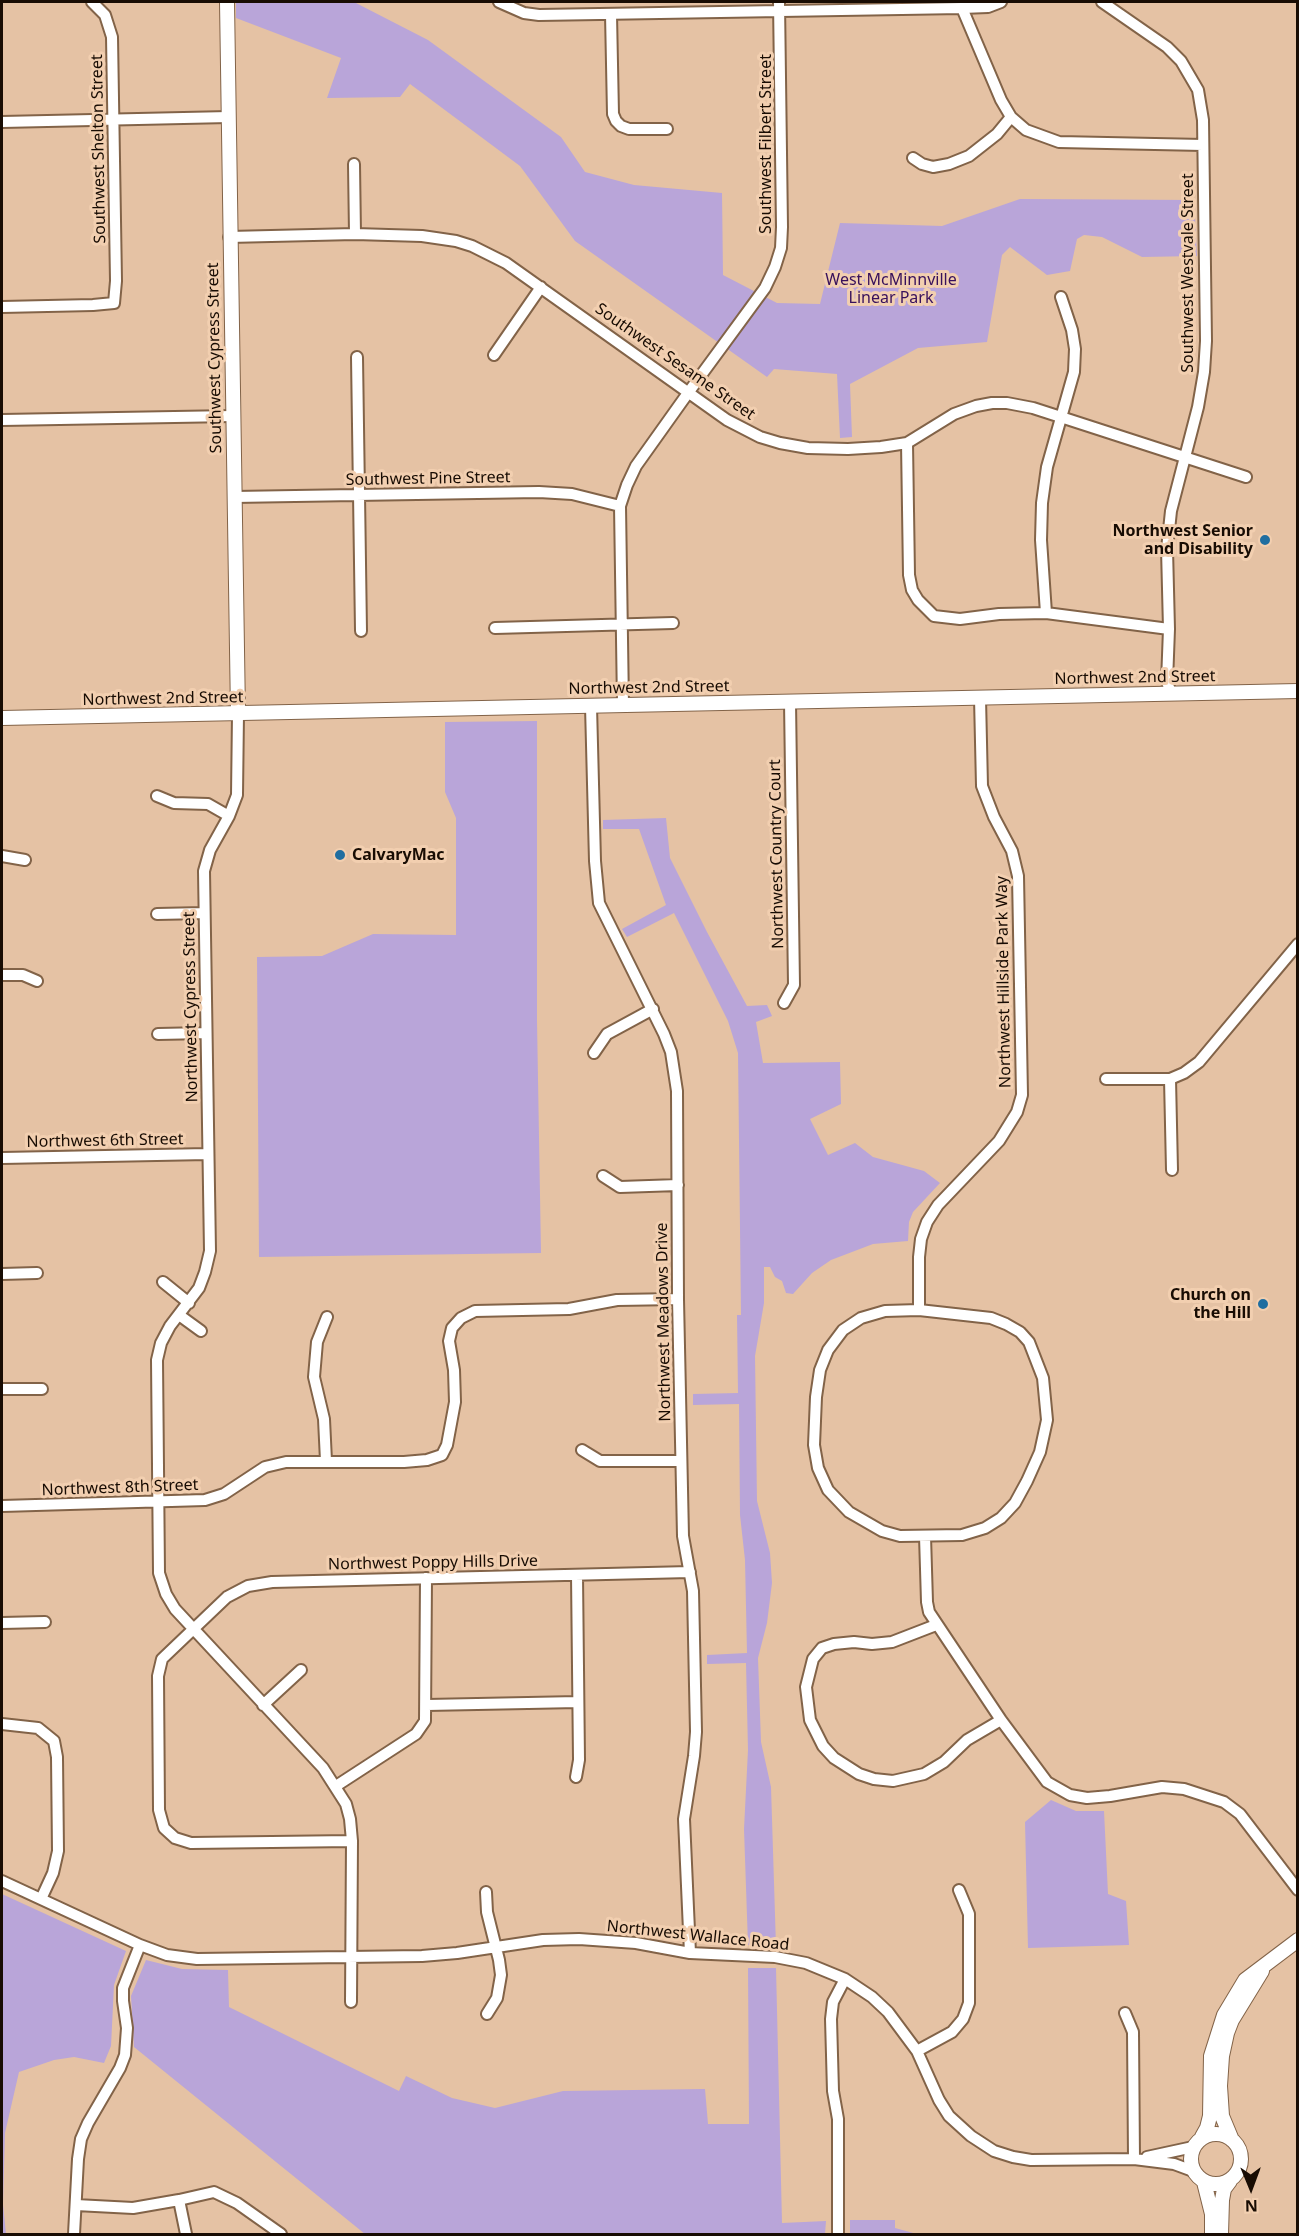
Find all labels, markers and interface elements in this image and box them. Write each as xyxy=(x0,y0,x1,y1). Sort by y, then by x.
street label: Southwest Shelton Street xyxy=(88,54,110,244)
street label: Southwest Filbert Street xyxy=(756,54,776,234)
street label: Southwest Westvale Street xyxy=(1178,173,1198,373)
street label: Southwest Cypress Street xyxy=(204,262,226,454)
park label: West McMinnville Linear Park xyxy=(825,270,957,308)
street label: Southwest Sesame Street xyxy=(591,300,759,424)
street label: Southwest Pine Street xyxy=(345,468,511,490)
place label: Northwest Senior and Disability xyxy=(1112,521,1253,559)
marker: Northwest Senior and Disability xyxy=(1258,533,1272,547)
street label: Northwest 2nd Street xyxy=(1054,667,1216,689)
street label: Northwest 2nd Street xyxy=(568,677,730,699)
street label: Northwest 2nd Street xyxy=(82,688,244,710)
street label: Northwest Country Court xyxy=(766,759,788,949)
place label: CalvaryMac xyxy=(352,845,445,865)
marker: CalvaryMac xyxy=(333,848,347,862)
street label: Northwest Hillside Park Way xyxy=(993,876,1015,1088)
street label: Northwest Cypress Street xyxy=(180,911,202,1103)
street label: Northwest 6th Street xyxy=(26,1130,184,1152)
street label: Northwest Meadows Drive xyxy=(653,1222,675,1422)
place label: Church on the Hill xyxy=(1170,1285,1251,1323)
marker: Church on the Hill xyxy=(1256,1297,1270,1311)
street label: Northwest 8th Street xyxy=(41,1476,199,1500)
street label: Northwest Poppy Hills Drive xyxy=(328,1552,538,1574)
street label: Northwest Wallace Road xyxy=(606,1917,790,1955)
north arrow xyxy=(1221,2158,1281,2218)
text: N xyxy=(1245,2195,1258,2217)

